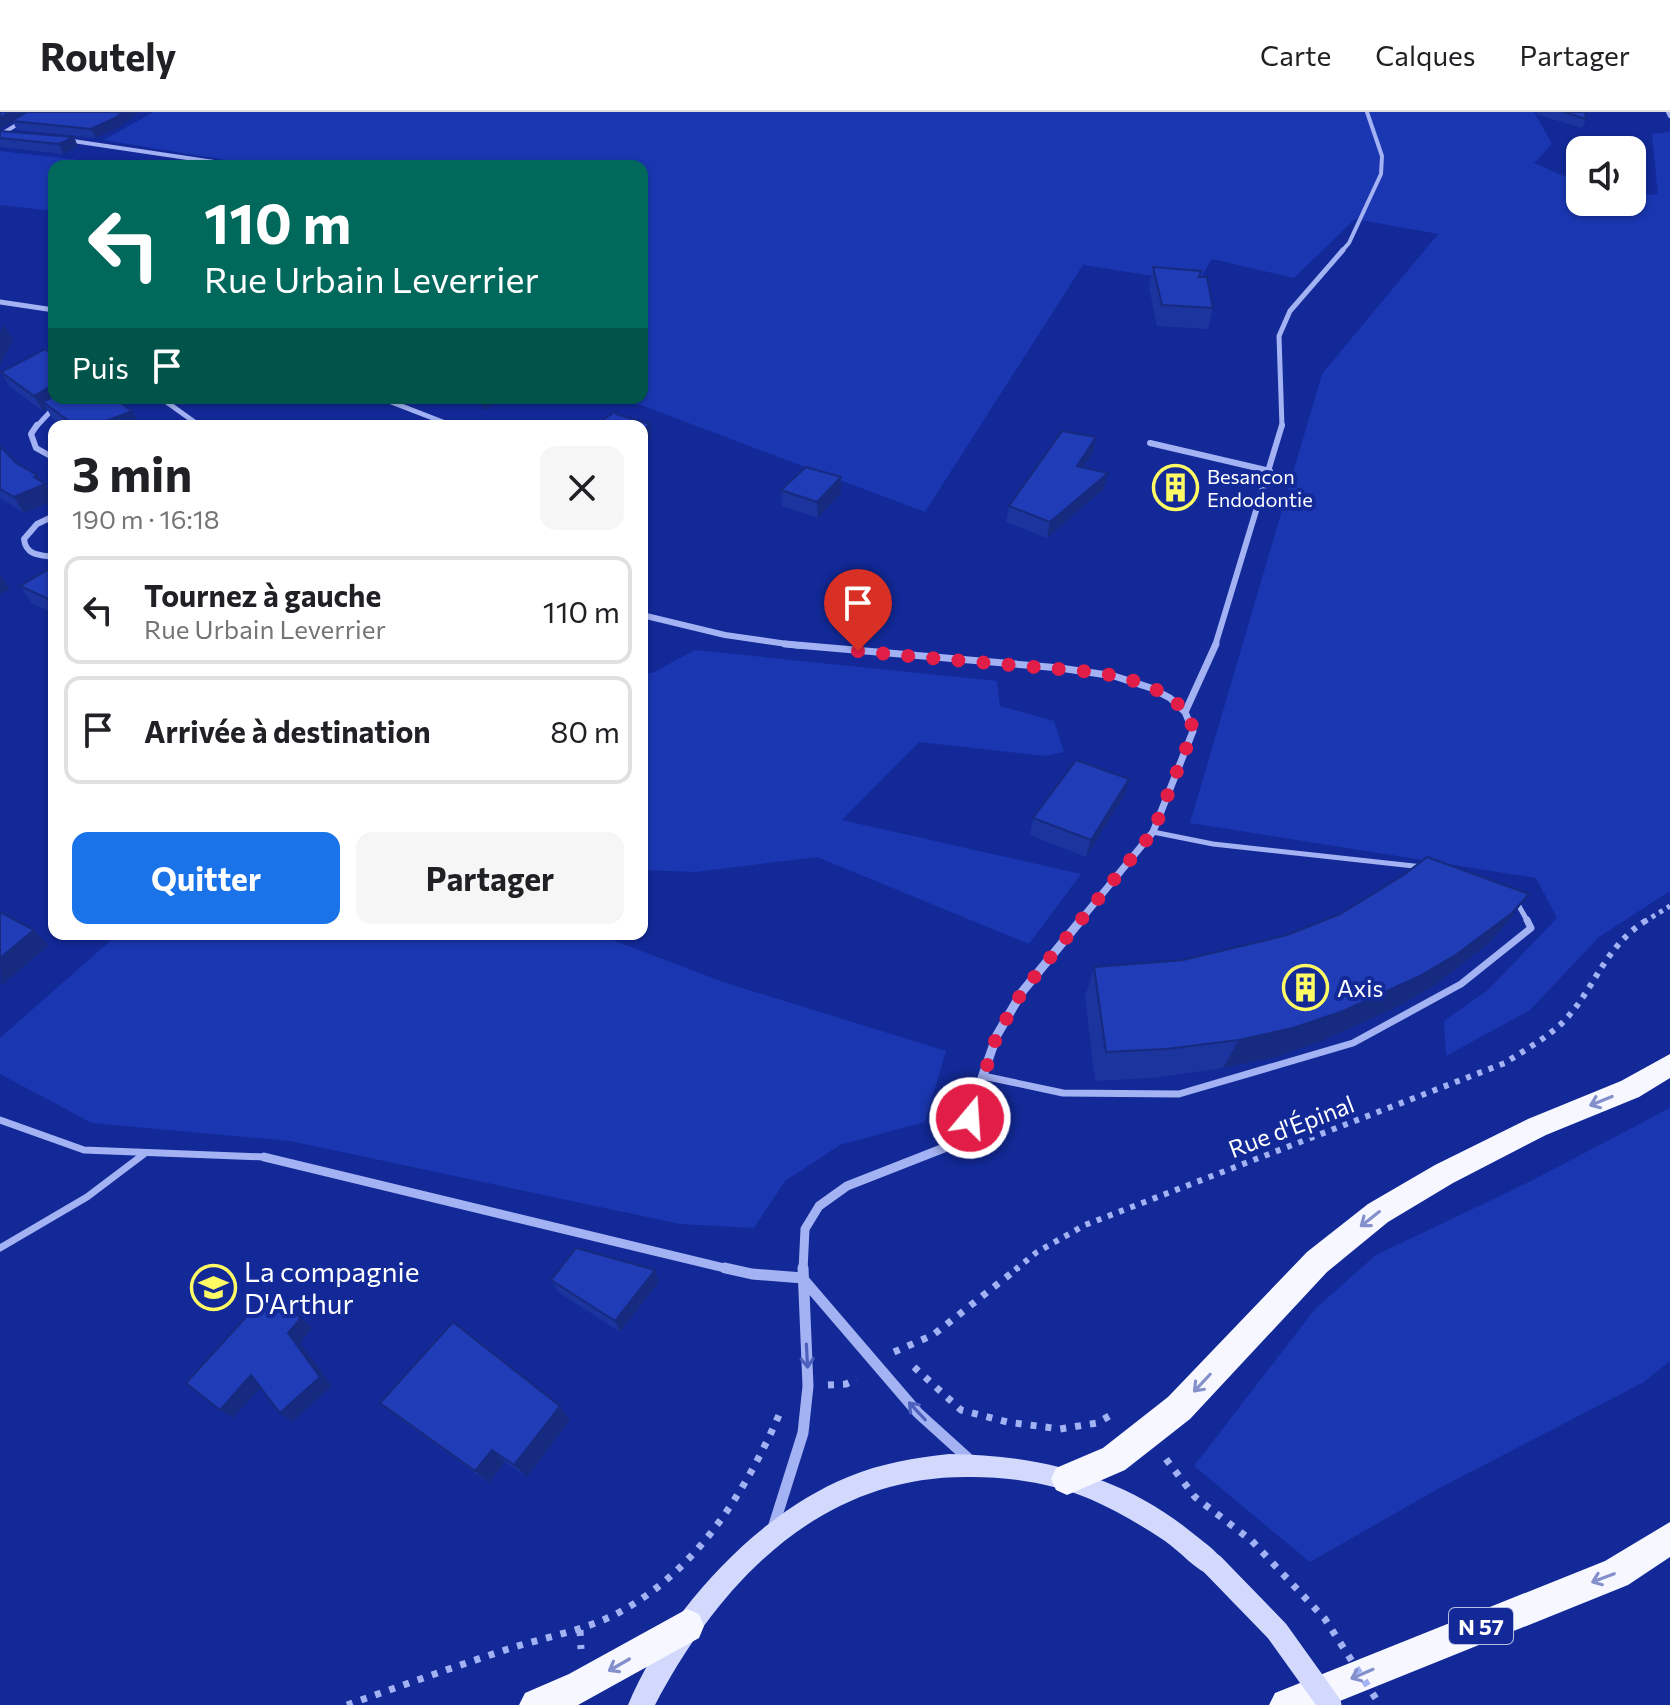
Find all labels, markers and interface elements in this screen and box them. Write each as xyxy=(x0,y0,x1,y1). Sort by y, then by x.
text: Routely xyxy=(40,32,176,79)
text: Carte xyxy=(1260,38,1331,72)
text: Calques xyxy=(1375,38,1476,72)
text: Partager xyxy=(1520,38,1630,72)
map controls xyxy=(1566,136,1646,216)
button: sound xyxy=(1566,136,1646,216)
text: 110 m xyxy=(204,187,351,256)
icon: left xyxy=(72,192,176,296)
text: Rue Urbain Leverrier xyxy=(204,256,539,300)
icon: arrive xyxy=(145,344,189,388)
text: Puis xyxy=(72,348,129,385)
text: 3 min xyxy=(72,443,192,502)
button: close xyxy=(540,446,624,530)
building icon: Besancon Endodontie xyxy=(1152,463,1200,511)
place label: Besancon Endodontie xyxy=(1207,464,1313,511)
text: 190 m · 16:18 xyxy=(72,503,220,534)
pin xyxy=(824,569,892,651)
text: Tournez à gauche xyxy=(144,576,381,613)
icon: arrive xyxy=(836,581,880,625)
icon: left xyxy=(76,588,120,632)
text: 110 m xyxy=(543,592,620,629)
text: Rue Urbain Leverrier xyxy=(144,613,386,644)
icon: arrive xyxy=(76,708,120,752)
text: Arrivée à destination xyxy=(144,712,431,749)
text: 80 m xyxy=(550,712,620,749)
button: Quitter xyxy=(72,832,340,924)
button: Partager xyxy=(356,832,624,924)
building icon: Axis xyxy=(1282,963,1330,1011)
place label: Axis xyxy=(1337,973,1383,1002)
position arrow xyxy=(928,1076,1012,1160)
street label: Rue d'Épinal xyxy=(1224,1089,1358,1163)
one-way arrow xyxy=(1589,1094,1614,1109)
one-way arrow xyxy=(1360,1211,1381,1228)
place label: La compagnie D'Arthur xyxy=(244,1254,419,1320)
school or university icon: La compagnie D'Arthur xyxy=(189,1263,237,1311)
one-way arrow xyxy=(800,1342,815,1369)
one-way arrow xyxy=(1193,1373,1212,1393)
one-way arrow xyxy=(908,1402,927,1421)
one-way arrow xyxy=(1591,1572,1616,1586)
road number: N 57 xyxy=(1449,1608,1513,1644)
one-way arrow xyxy=(608,1657,631,1673)
one-way arrow xyxy=(1350,1667,1375,1682)

